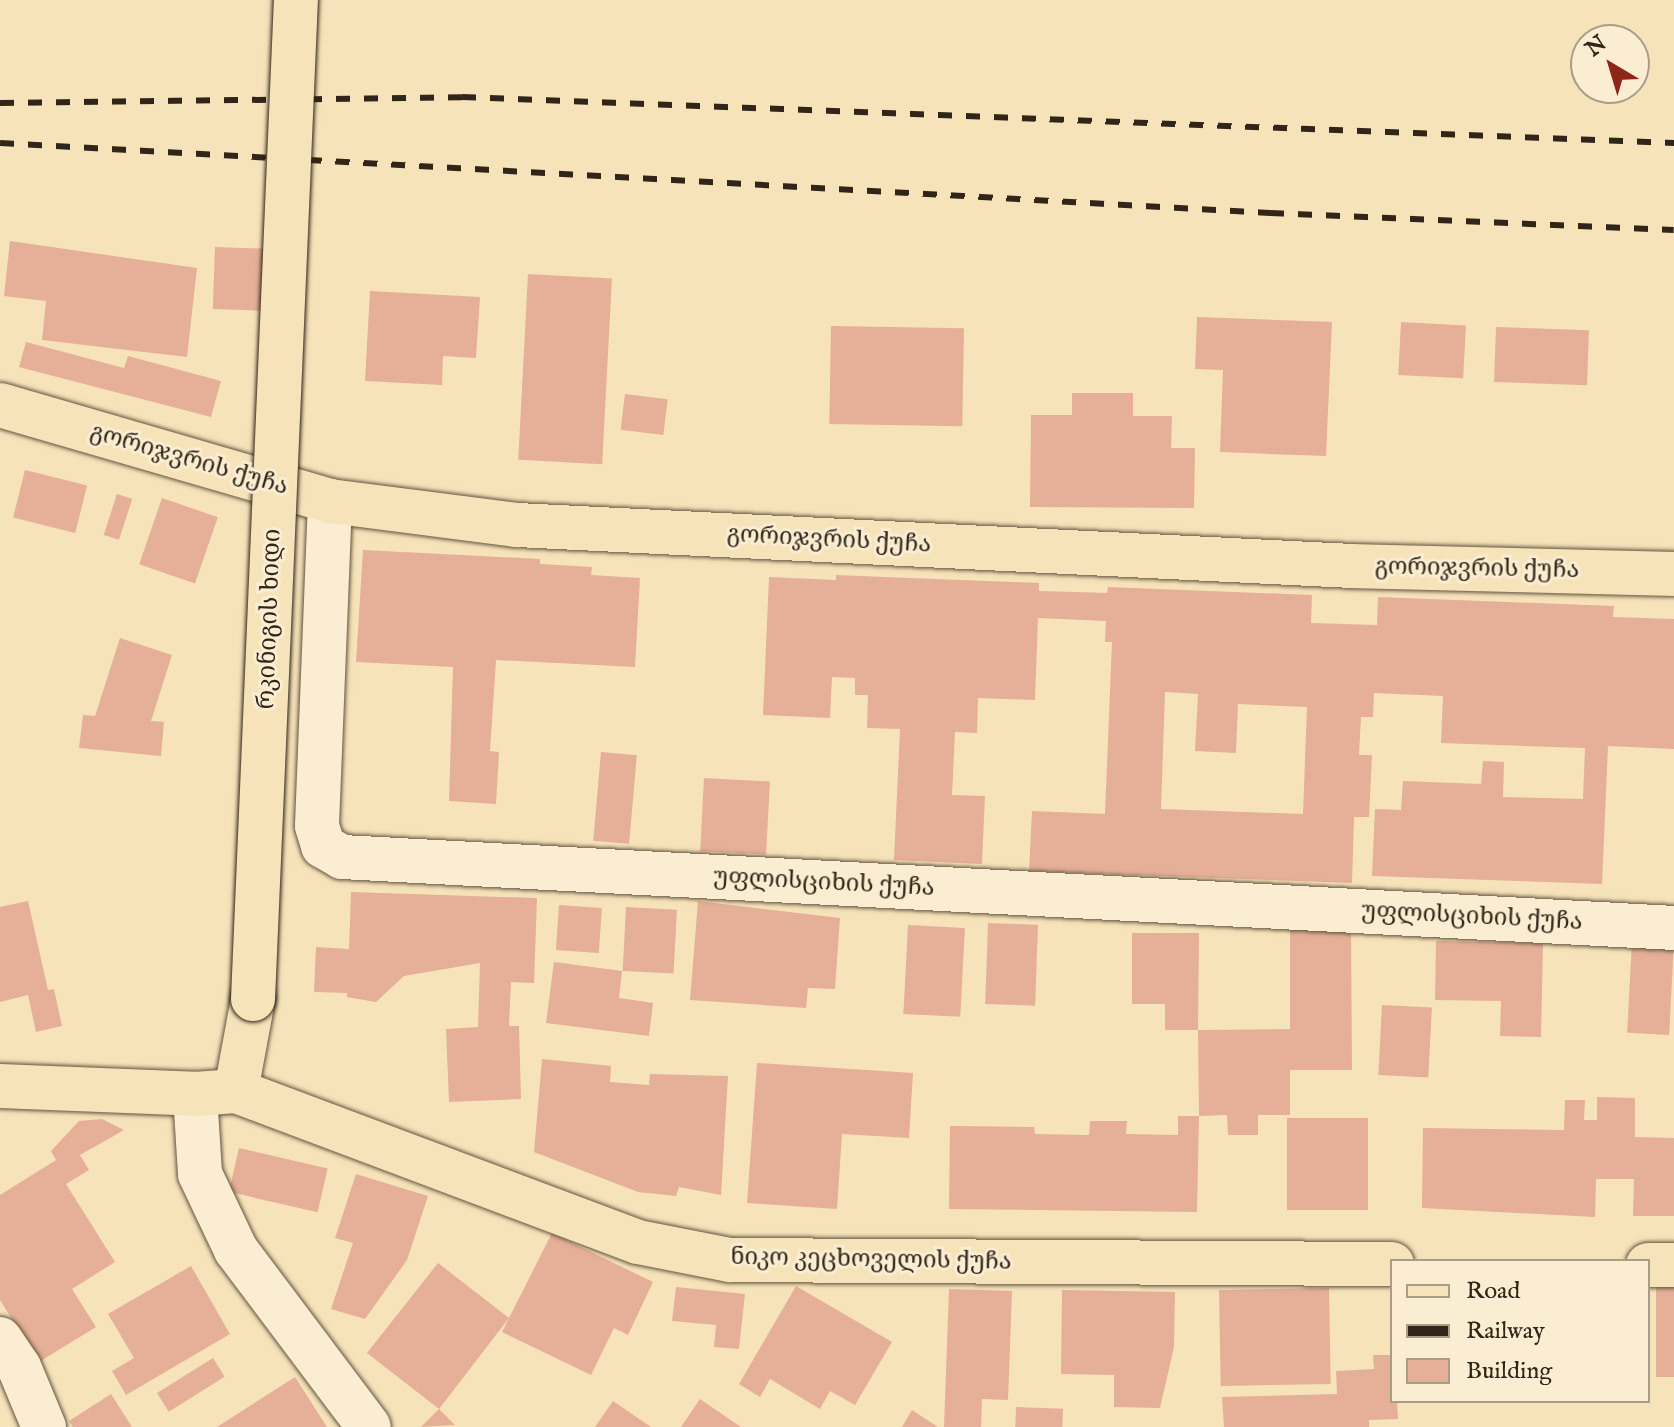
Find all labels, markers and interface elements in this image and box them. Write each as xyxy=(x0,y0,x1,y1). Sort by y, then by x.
north arrow xyxy=(1570,24,1650,104)
text: N xyxy=(1580,30,1613,64)
street label: გორიჯვრის ქუჩა xyxy=(87,418,291,502)
street label: გორიჯვრის ქუჩა xyxy=(726,520,932,560)
street label: რკინიგის ხიდი xyxy=(252,528,288,710)
street label: გორიჯვრის ქუჩა xyxy=(1374,553,1580,585)
street label: უფლისციხის ქუჩა xyxy=(713,863,935,903)
street label: უფლისციხის ქუჩა xyxy=(1361,897,1583,937)
street label: ნიკო კეცხოველის ქუჩა xyxy=(730,1243,1012,1277)
legend xyxy=(1390,1259,1650,1403)
text: Road xyxy=(1466,1276,1520,1307)
text: Railway xyxy=(1466,1316,1545,1347)
text: Building xyxy=(1466,1356,1552,1387)

